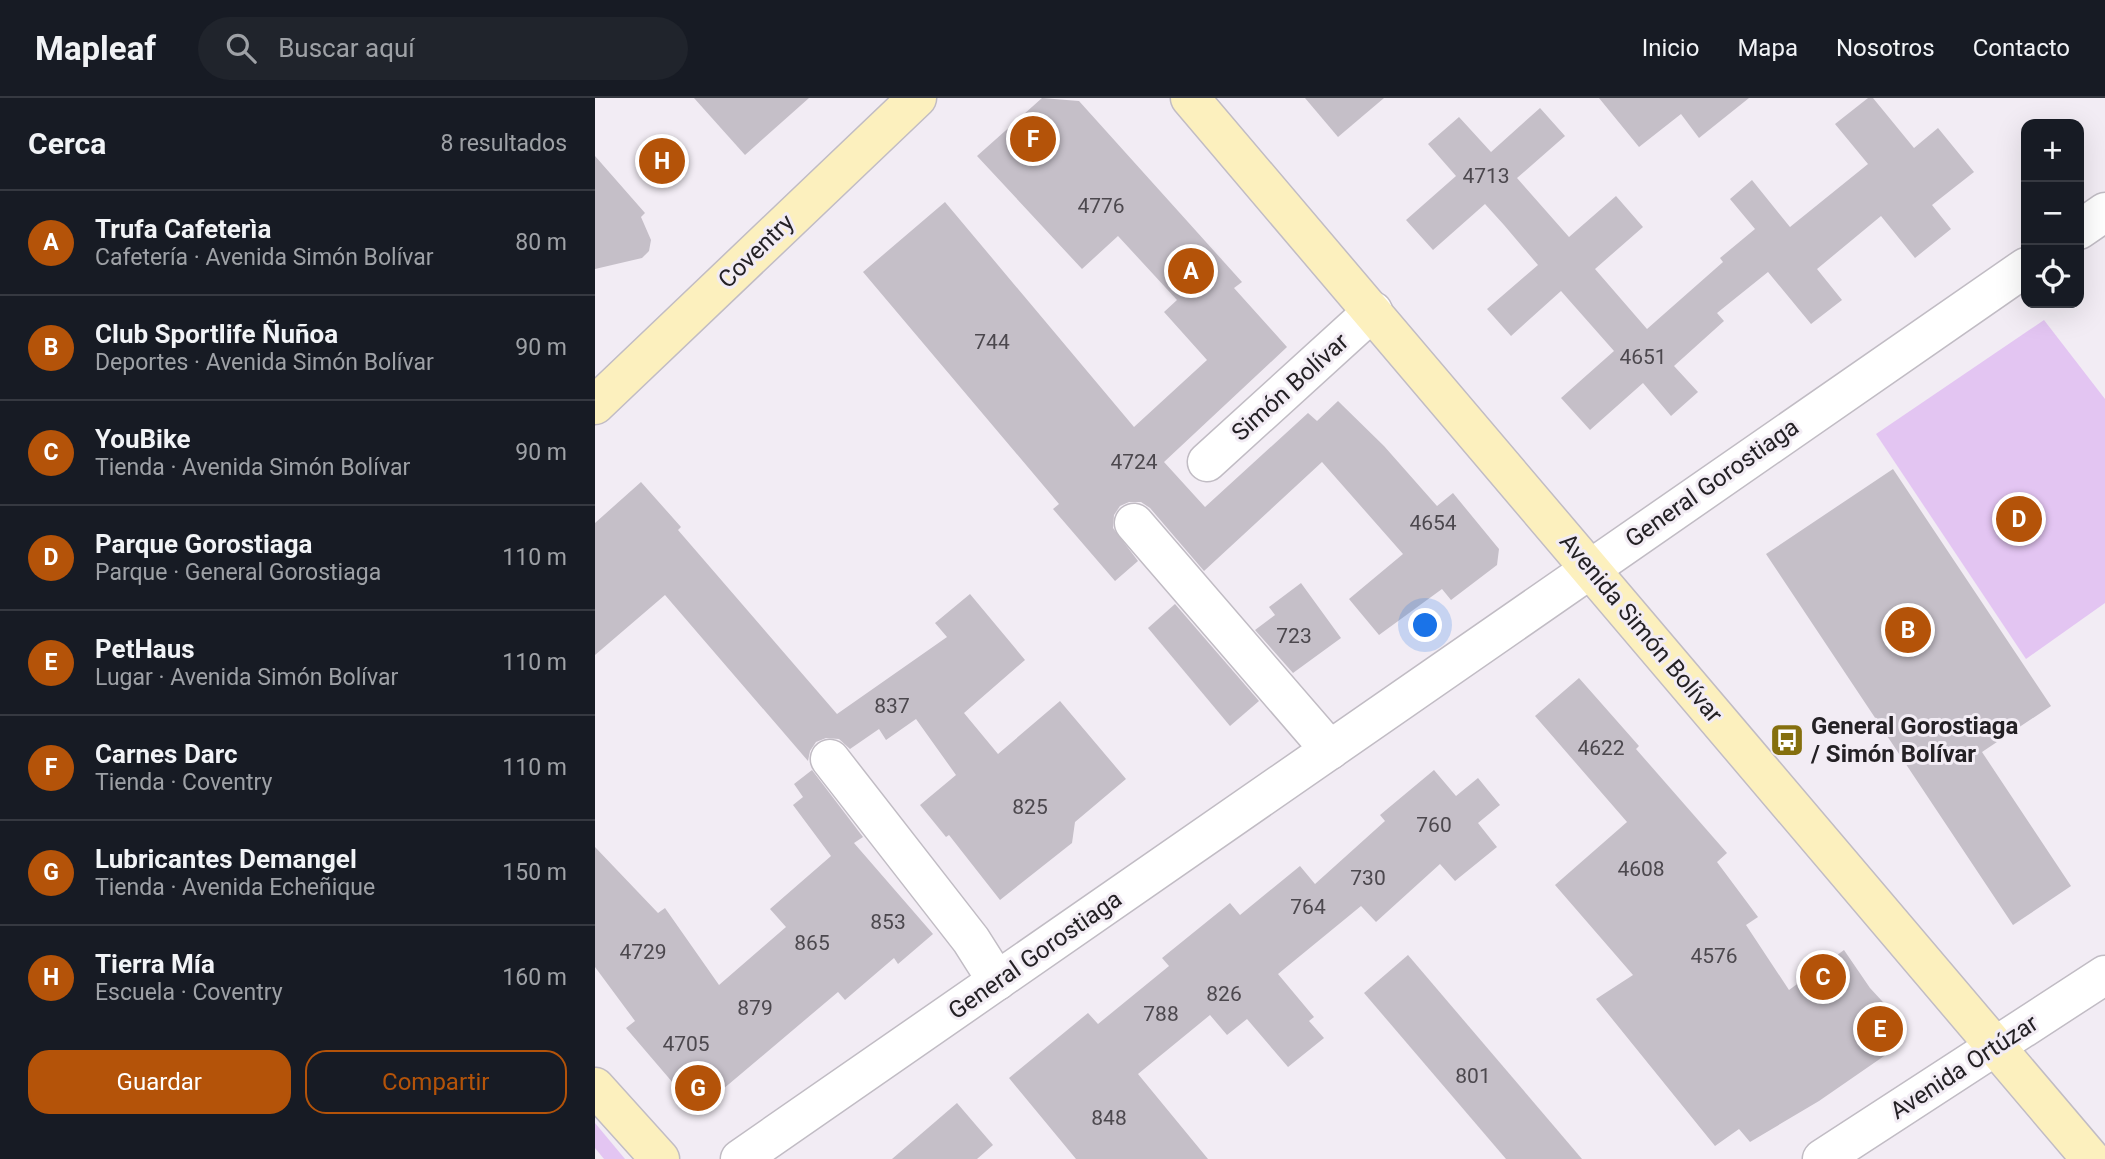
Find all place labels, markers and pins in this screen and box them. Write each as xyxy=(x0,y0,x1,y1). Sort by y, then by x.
pin: F xyxy=(1010,113,1056,165)
pin: H xyxy=(639,135,685,187)
pin: A xyxy=(1168,245,1214,297)
pin: D xyxy=(1996,493,2042,545)
pin: B xyxy=(1885,604,1931,656)
place label: General Gorostiaga / Simón Bolívar xyxy=(1810,712,2019,768)
bus stop icon: General Gorostiaga / Simón Bolívar xyxy=(1768,721,1806,759)
pin: C xyxy=(1800,951,1846,1003)
pin: E xyxy=(1857,1003,1903,1055)
pin: G xyxy=(675,1062,721,1114)

